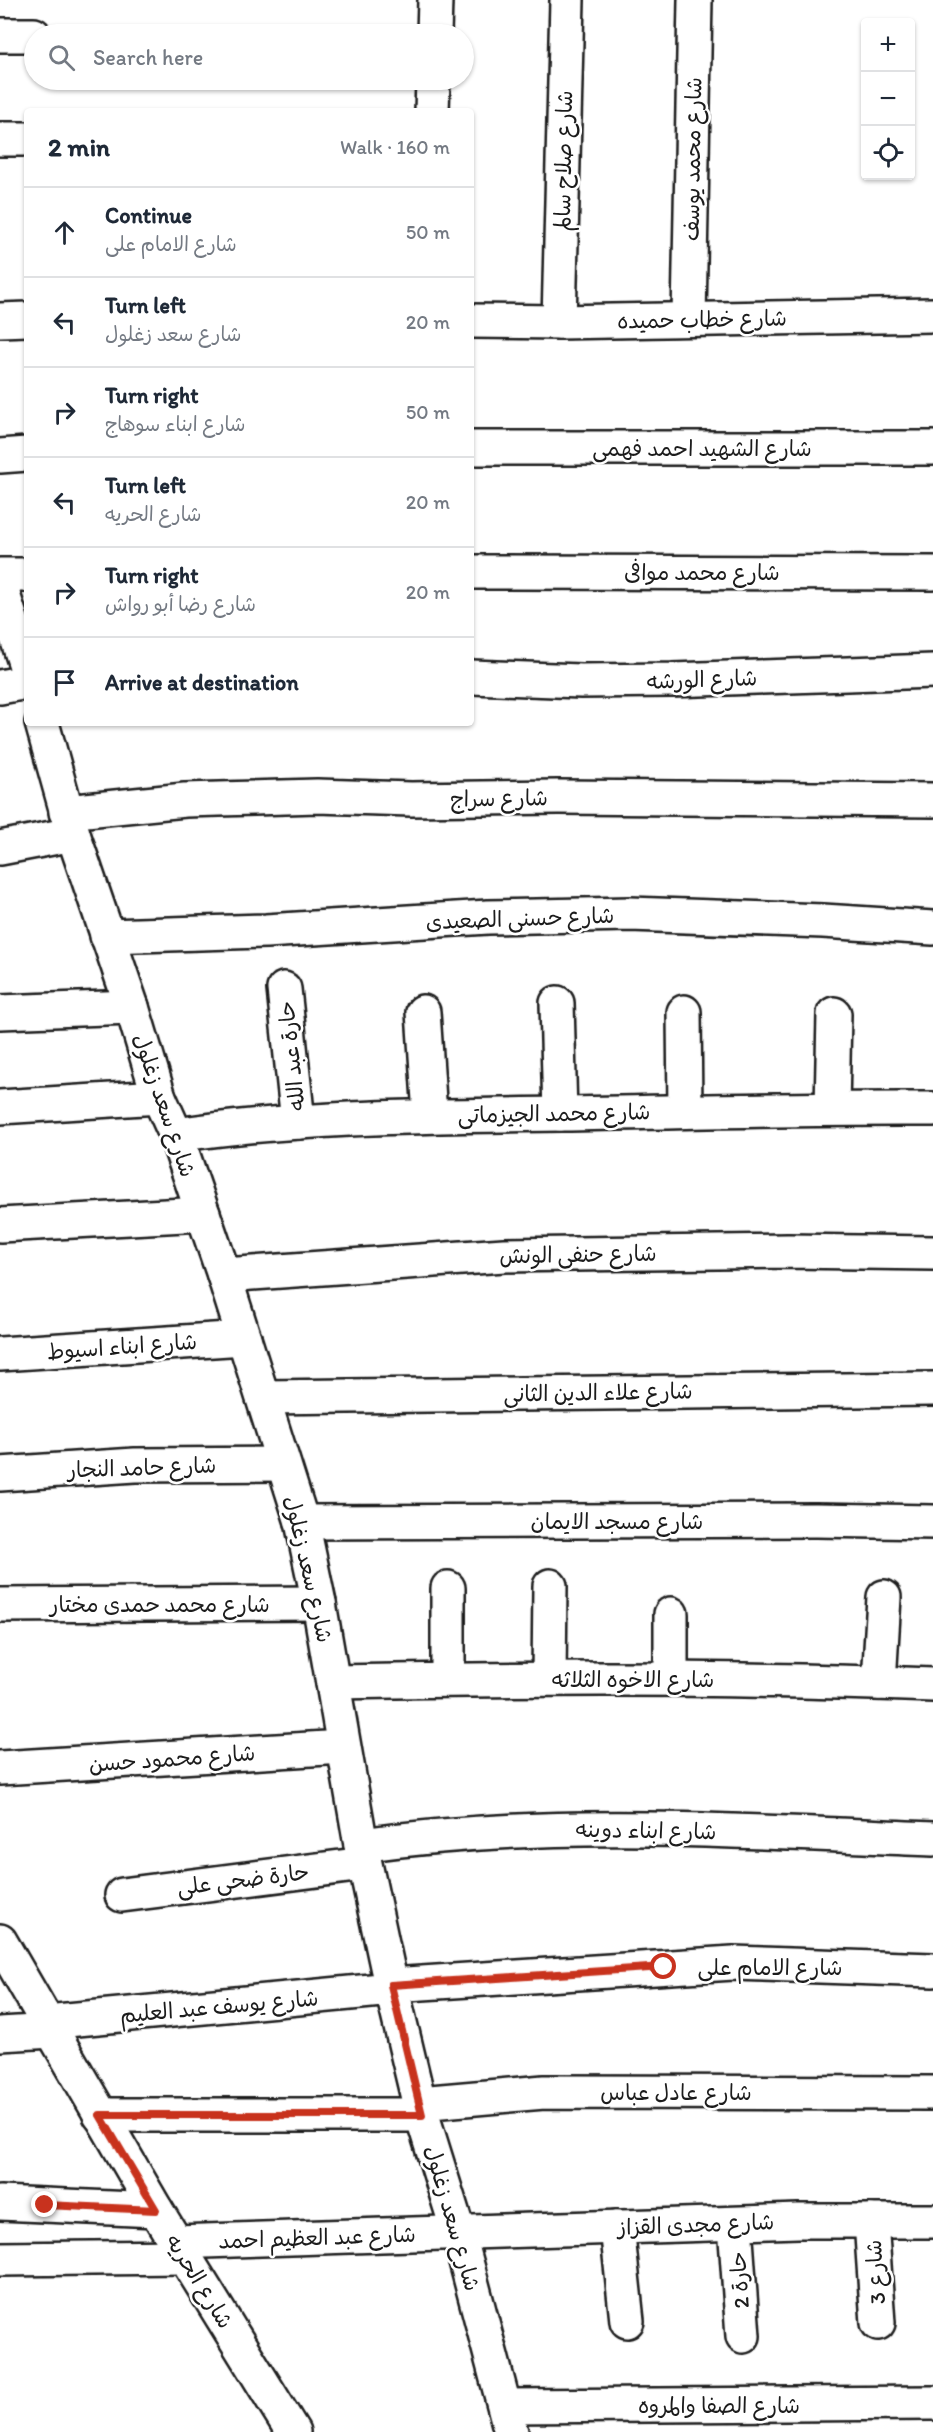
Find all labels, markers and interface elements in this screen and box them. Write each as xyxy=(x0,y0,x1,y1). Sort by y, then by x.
map controls xyxy=(861,18,915,180)
button: + xyxy=(861,18,915,72)
search box xyxy=(24,24,474,90)
icon: search xyxy=(45,41,78,74)
text: Search here xyxy=(93,44,203,71)
button: − xyxy=(861,72,915,126)
street label: شارع محمد يوسف xyxy=(678,77,709,241)
street label: شارع صلاح سالم xyxy=(549,90,582,232)
button: locate xyxy=(861,126,915,180)
text: 2 min xyxy=(48,131,110,163)
text: Walk · 160 m xyxy=(340,135,450,159)
text: Continue xyxy=(105,202,192,229)
icon: ahead xyxy=(48,216,81,249)
text: 50 m xyxy=(406,220,450,244)
text: شارع الامام على xyxy=(105,232,237,256)
text: Turn left xyxy=(105,292,186,319)
street label: شارع خطاب حميده xyxy=(617,305,787,336)
icon: left xyxy=(48,306,81,339)
text: 20 m xyxy=(406,310,450,334)
text: شارع سعد زغلول xyxy=(105,322,241,346)
text: Turn right xyxy=(105,382,199,409)
icon: right xyxy=(48,396,81,429)
text: 50 m xyxy=(406,400,450,424)
text: شارع ابناء سوهاج xyxy=(105,412,246,436)
street label: شارع الشهيد احمد فهمى xyxy=(592,435,812,464)
text: Turn left xyxy=(105,472,186,499)
icon: left xyxy=(48,486,81,519)
text: 20 m xyxy=(406,490,450,514)
text: شارع الحريه xyxy=(105,502,202,526)
street label: شارع محمد موافى xyxy=(624,558,780,588)
text: Turn right xyxy=(105,562,199,589)
icon: right xyxy=(48,576,81,609)
text: 20 m xyxy=(406,580,450,604)
text: شارع رضا أبو رواش xyxy=(105,592,256,616)
street label: شارع الورشه xyxy=(646,664,758,697)
icon: arrive xyxy=(48,666,81,699)
text: Arrive at destination xyxy=(105,669,299,696)
street label: شارع سراج xyxy=(450,784,548,815)
street label: شارع حسنى الصعيدى xyxy=(425,902,615,937)
street label: حارة عبد الله xyxy=(272,1000,311,1112)
street label: شارع سعد زغلول xyxy=(125,1030,202,1181)
street label: شارع محمد الجيزماتى xyxy=(457,1098,651,1131)
street label: شارع حنفى الونش xyxy=(499,1240,657,1271)
street label: شارع ابناء اسيوط xyxy=(46,1328,198,1367)
street label: شارع علاء الدين الثانى xyxy=(503,1377,693,1410)
street label: شارع حامد النجار xyxy=(65,1451,217,1486)
street label: شارع سعد زغلول xyxy=(277,1493,339,1646)
street label: شارع مسجد الايمان xyxy=(531,1508,703,1537)
street label: شارع محمد حمدى مختار xyxy=(48,1591,270,1620)
street label: شارع الاخوه الثلاثه xyxy=(552,1666,714,1695)
street label: شارع محمود حسن xyxy=(88,1739,256,1780)
street label: شارع ابناء دوينه xyxy=(575,1816,717,1847)
street label: حارة ضحى على xyxy=(175,1858,311,1902)
route start xyxy=(650,1953,676,1979)
street label: شارع الامام على xyxy=(698,1954,842,1984)
street label: شارع يوسف عبد العليم xyxy=(119,1984,320,2032)
street label: شارع عادل عباس xyxy=(600,2079,752,2108)
street label: شارع سعد زغلول xyxy=(417,2142,486,2295)
route end xyxy=(31,2191,57,2217)
street label: شارع مجدى القزاز xyxy=(615,2208,775,2243)
street label: شارع عبد العظيم احمد xyxy=(218,2221,416,2257)
street label: شارع الحريه xyxy=(158,2229,239,2335)
street label: شارع 3 xyxy=(860,2239,893,2305)
street label: حارة 2 xyxy=(724,2251,755,2309)
street label: شارع الصفا والمروه xyxy=(638,2392,800,2421)

